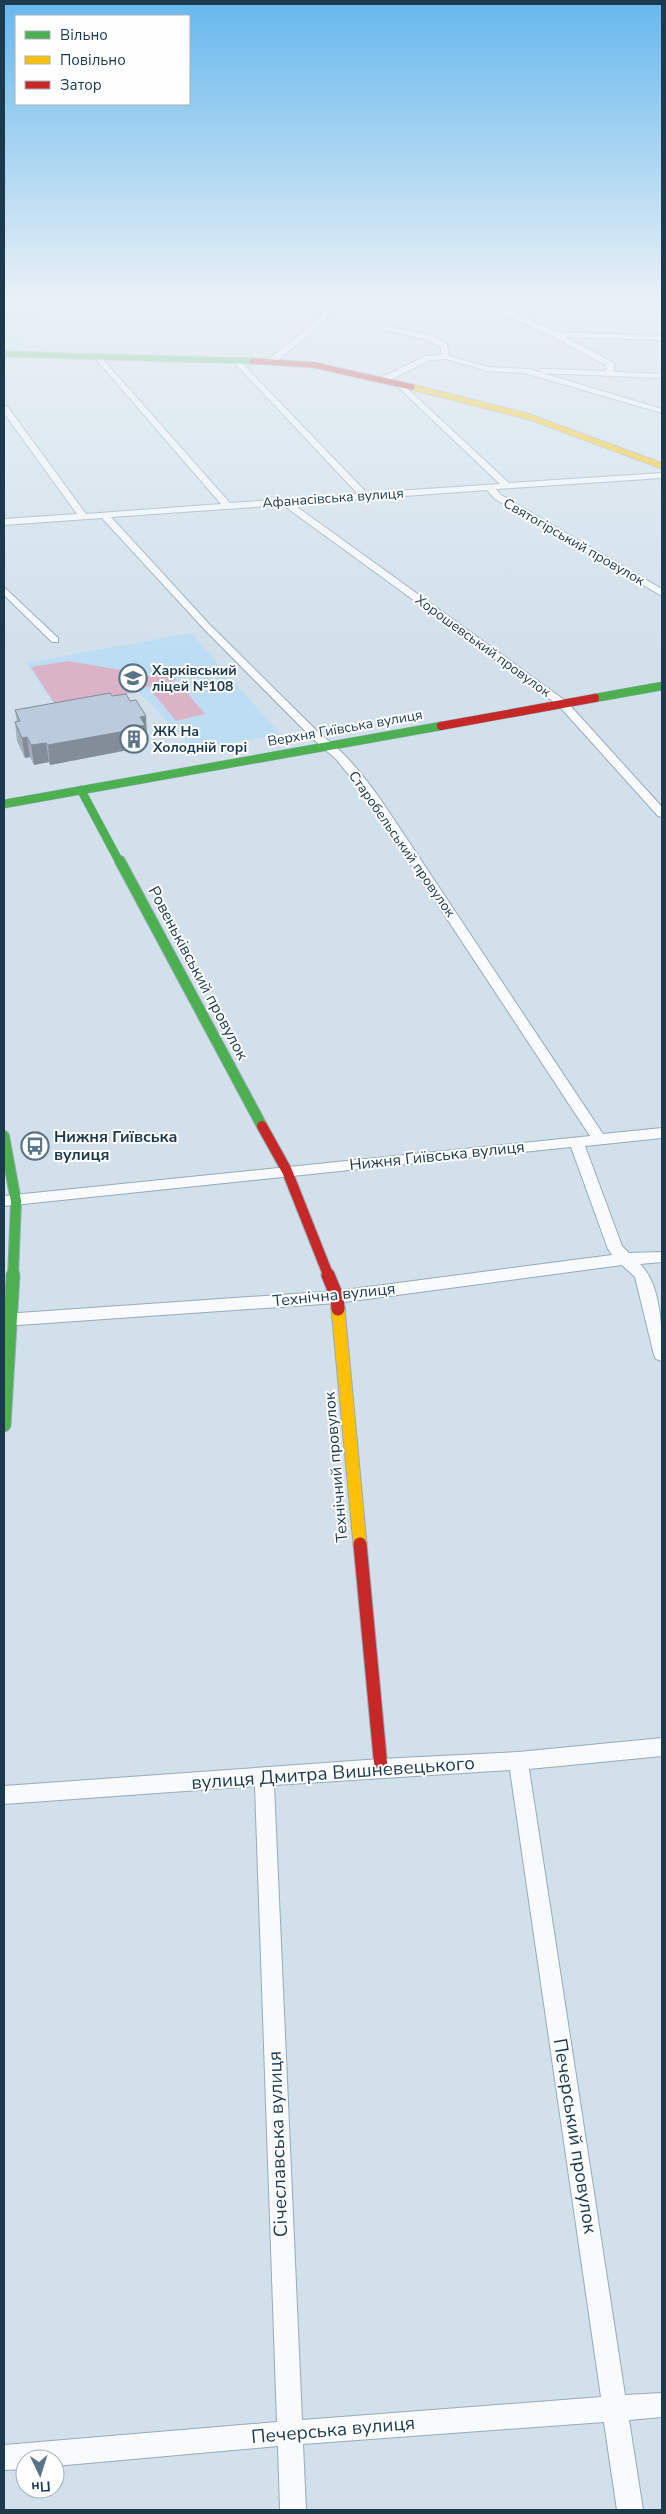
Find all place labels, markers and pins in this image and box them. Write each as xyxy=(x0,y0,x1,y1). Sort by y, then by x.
place label: Харківський ліцей №108 xyxy=(151,661,237,696)
school or university icon: Харківський ліцей №108 xyxy=(118,663,148,693)
place label: ЖК На Холодній горі xyxy=(152,722,247,757)
building icon: ЖК На Холодній горі xyxy=(119,724,149,754)
place label: Нижня Гиївська вулиця xyxy=(54,1126,178,1166)
bus stop icon: Нижня Гиївська вулиця xyxy=(20,1131,50,1161)

